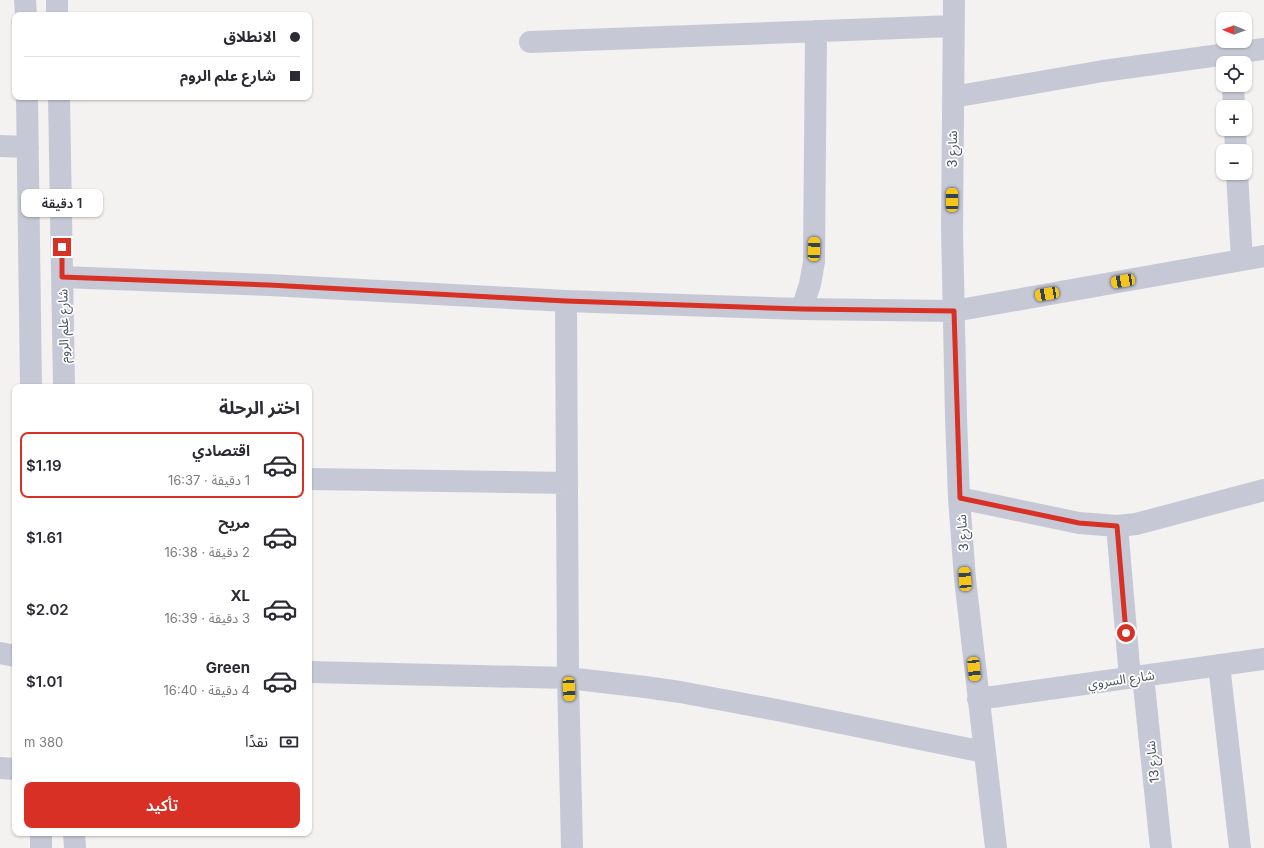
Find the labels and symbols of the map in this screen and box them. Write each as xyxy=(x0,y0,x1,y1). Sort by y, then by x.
north arrow xyxy=(1216,12,1252,48)
street label: شارع 3 xyxy=(944,130,963,168)
car xyxy=(946,188,958,212)
callout: 1 دقيقة xyxy=(21,189,103,217)
car xyxy=(808,237,820,261)
route end xyxy=(53,238,71,256)
car xyxy=(1110,273,1136,289)
car xyxy=(1034,286,1060,302)
street label: شارع علم الروم xyxy=(54,289,75,363)
street label: شارع 3 xyxy=(953,514,974,552)
car xyxy=(958,567,972,591)
route start xyxy=(1117,624,1135,642)
car xyxy=(967,656,981,682)
street label: شارع السروي xyxy=(1087,666,1156,695)
car xyxy=(562,677,576,701)
street label: شارع 13 xyxy=(1142,740,1165,784)

